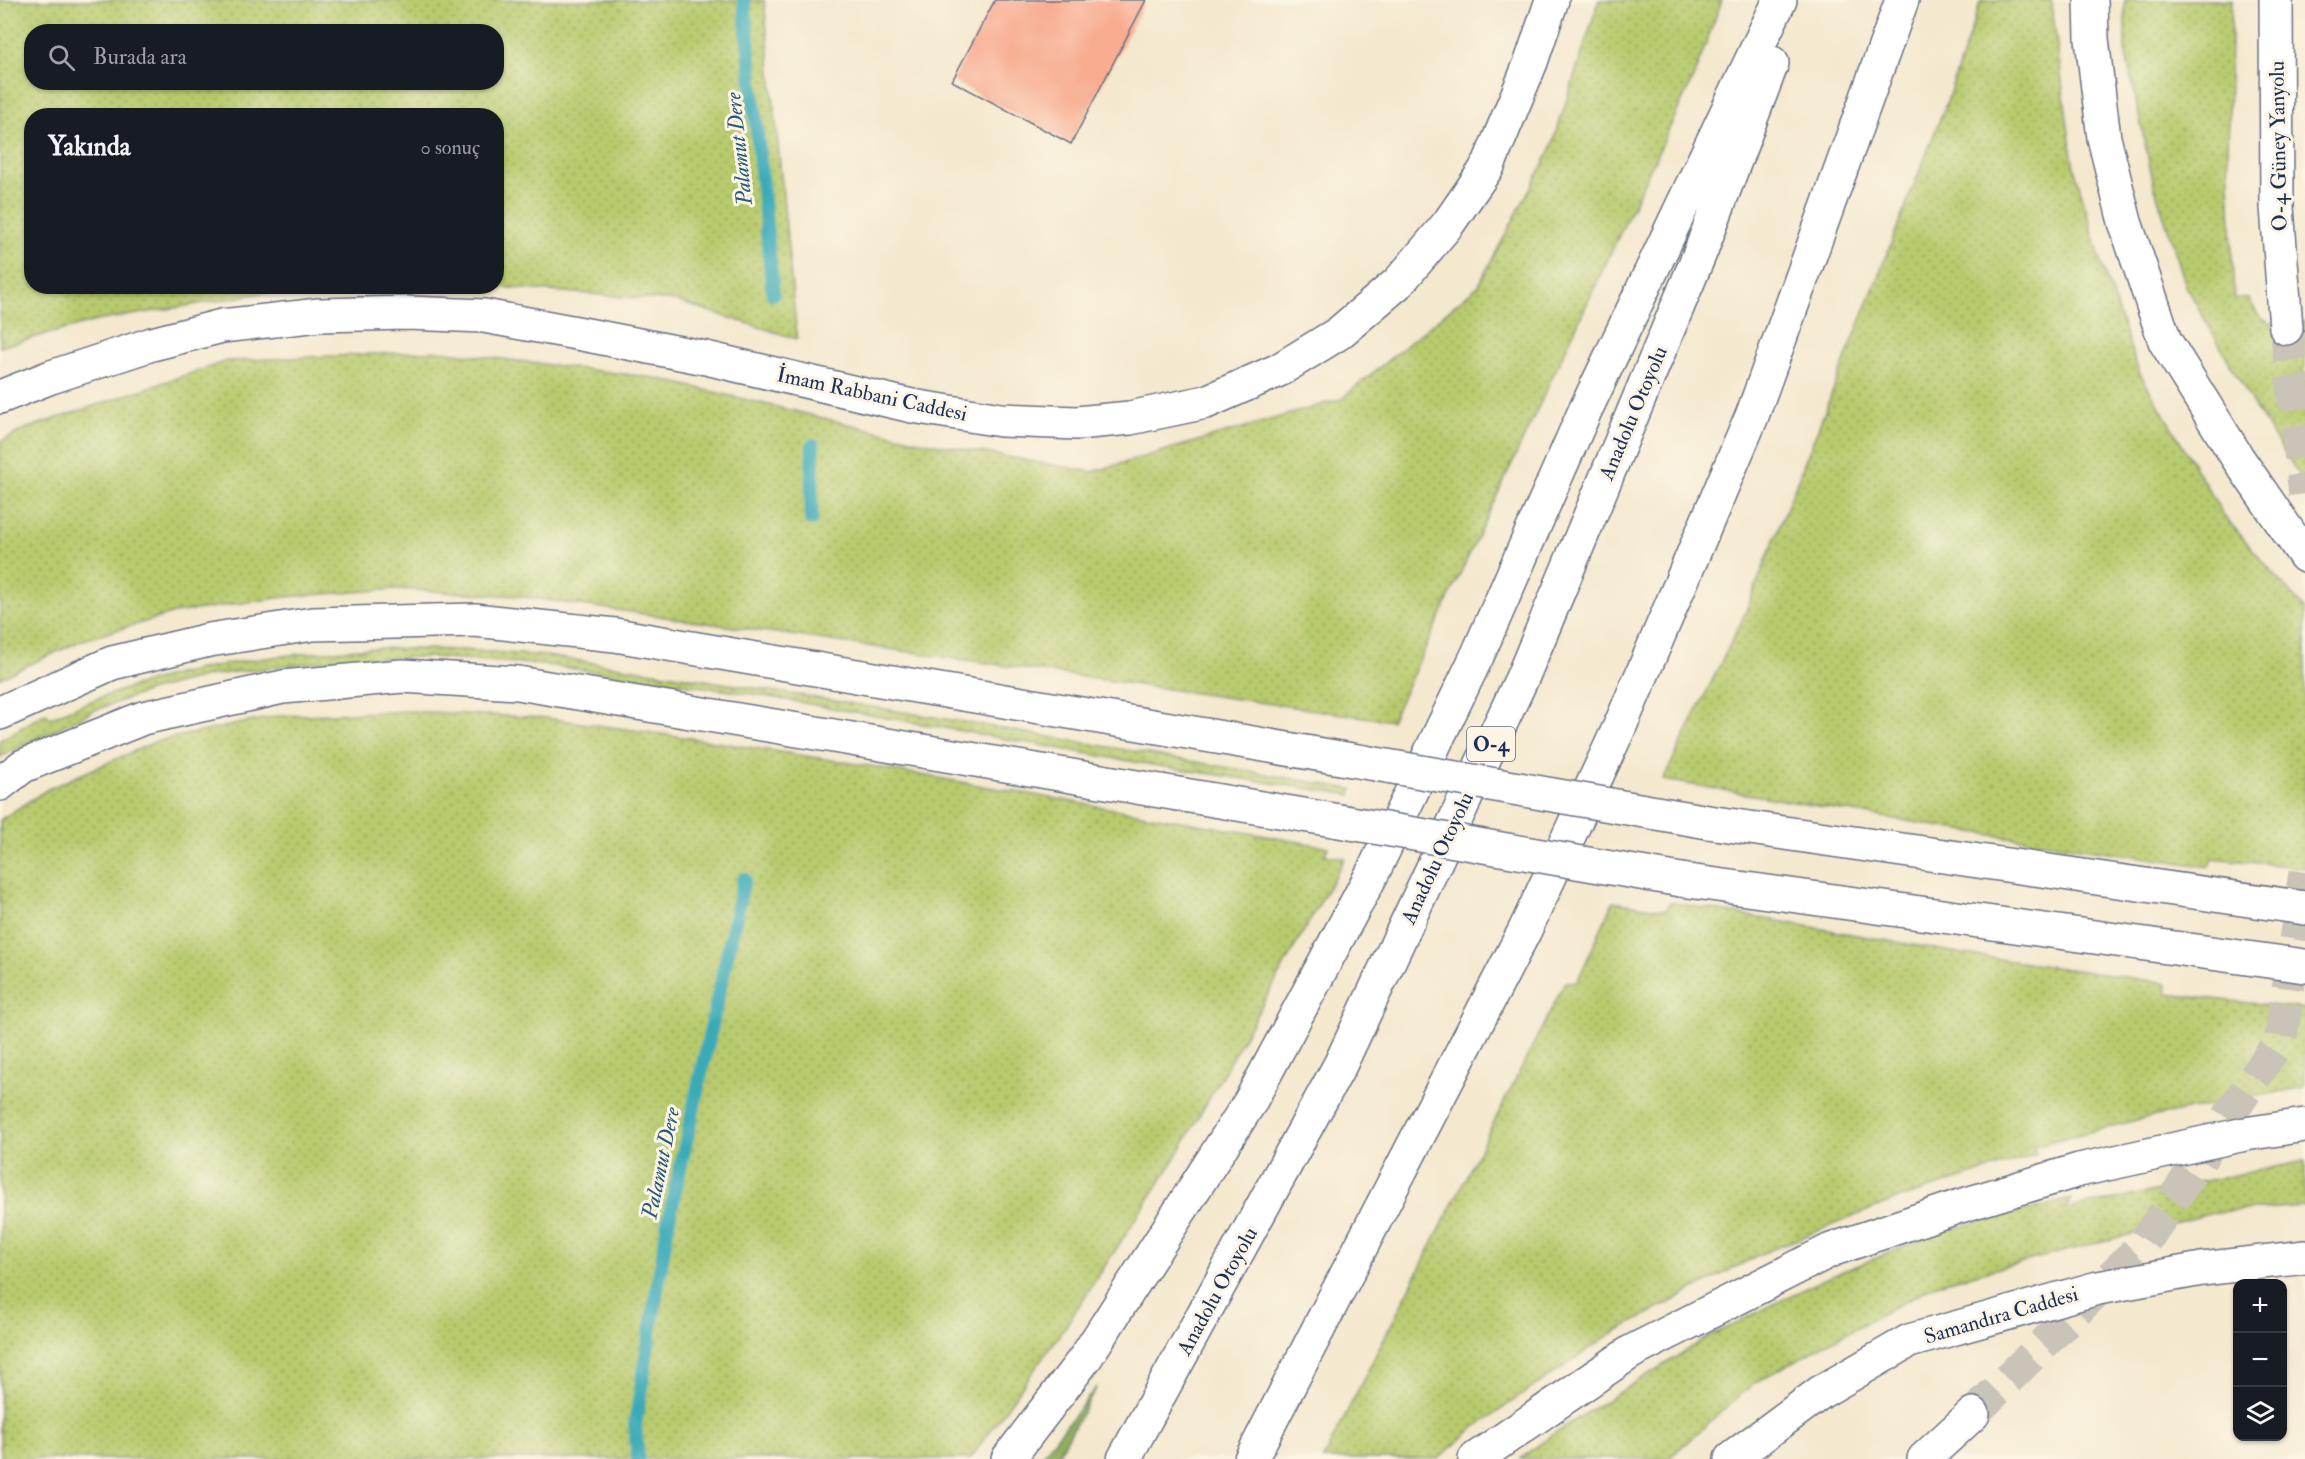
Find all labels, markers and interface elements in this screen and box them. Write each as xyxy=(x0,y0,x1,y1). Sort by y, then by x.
search box xyxy=(24,24,504,90)
icon: search xyxy=(45,41,78,74)
text: Burada ara xyxy=(93,43,187,71)
street label: O-4 Güney Yanyolu xyxy=(2264,60,2293,231)
water label: Palamut Dere xyxy=(719,90,759,208)
text: Yakında xyxy=(48,131,130,163)
text: 0 sonuç xyxy=(420,135,480,160)
street label: Anadolu Otoyolu xyxy=(1593,342,1674,485)
street label: İmam Rabbani Caddesi xyxy=(774,361,970,428)
road number: O-4 xyxy=(1467,727,1515,761)
street label: Anadolu Otoyolu xyxy=(1395,788,1480,930)
water label: Palamut Dere xyxy=(635,1104,687,1223)
street label: Anadolu Otoyolu xyxy=(1171,1222,1264,1361)
map controls xyxy=(2233,1279,2287,1441)
button: + xyxy=(2233,1279,2287,1333)
street label: Samandıra Caddesi xyxy=(1921,1280,2082,1350)
button: − xyxy=(2233,1333,2287,1387)
button: layers xyxy=(2233,1387,2287,1441)

